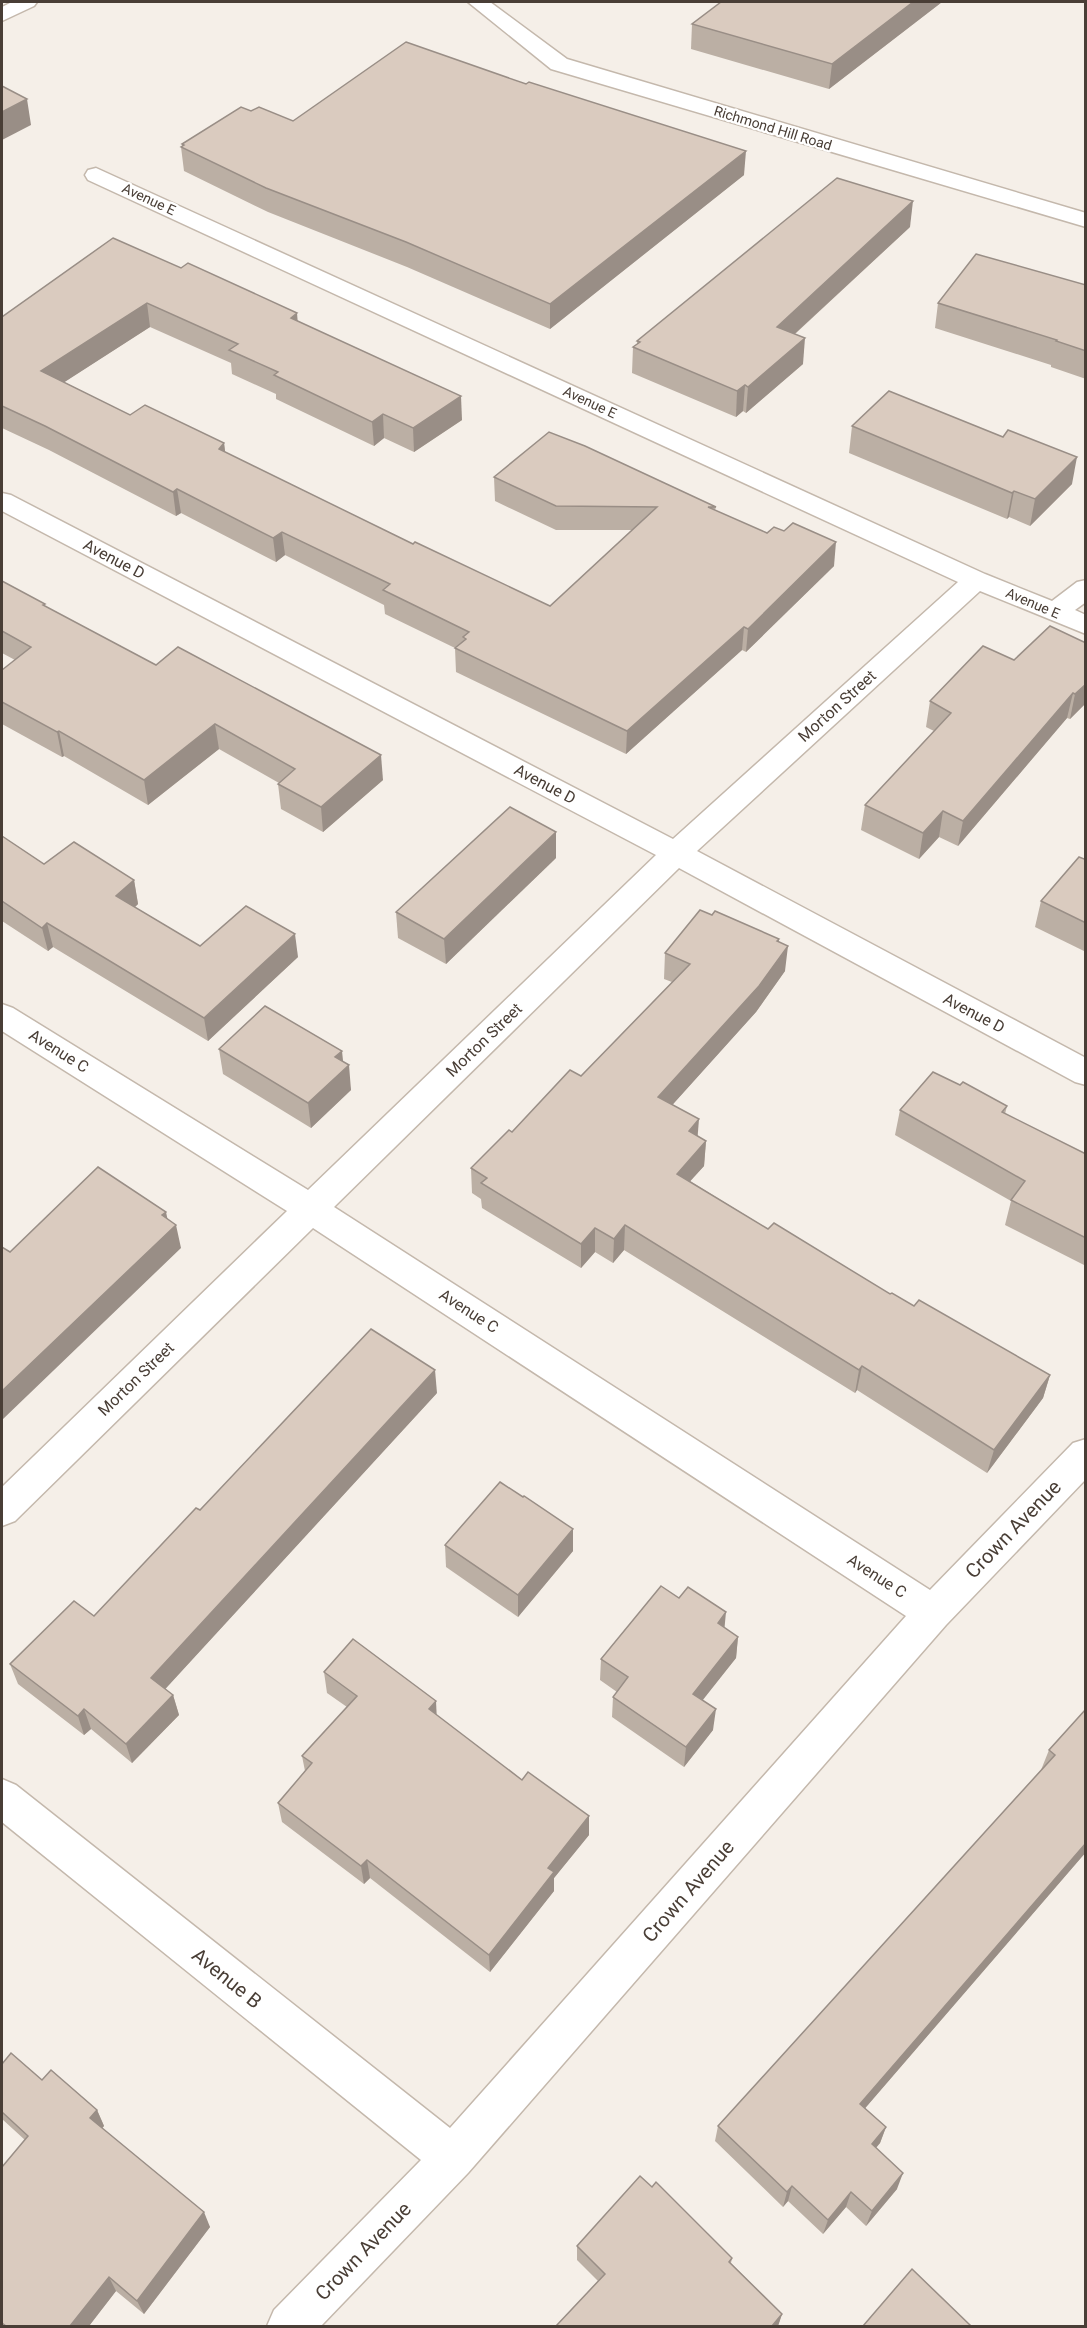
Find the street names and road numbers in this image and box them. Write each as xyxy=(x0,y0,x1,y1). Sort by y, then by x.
street label: Richmond Hill Road xyxy=(712,102,834,154)
street label: Avenue E xyxy=(120,180,178,218)
street label: Avenue E xyxy=(561,383,619,421)
street label: Avenue D xyxy=(80,535,148,583)
street label: Avenue E xyxy=(1004,584,1062,622)
street label: Morton Street xyxy=(794,666,880,746)
street label: Avenue D xyxy=(511,760,579,808)
street label: Avenue D xyxy=(940,989,1008,1037)
street label: Morton Street xyxy=(442,999,526,1081)
street label: Avenue C xyxy=(26,1025,92,1077)
street label: Avenue C xyxy=(436,1285,502,1337)
street label: Morton Street xyxy=(94,1338,178,1420)
street label: Crown Avenue xyxy=(960,1475,1066,1583)
street label: Avenue C xyxy=(844,1550,910,1602)
street label: Crown Avenue xyxy=(637,1835,739,1947)
street label: Avenue B xyxy=(187,1943,267,2013)
street label: Crown Avenue xyxy=(310,2197,416,2305)

